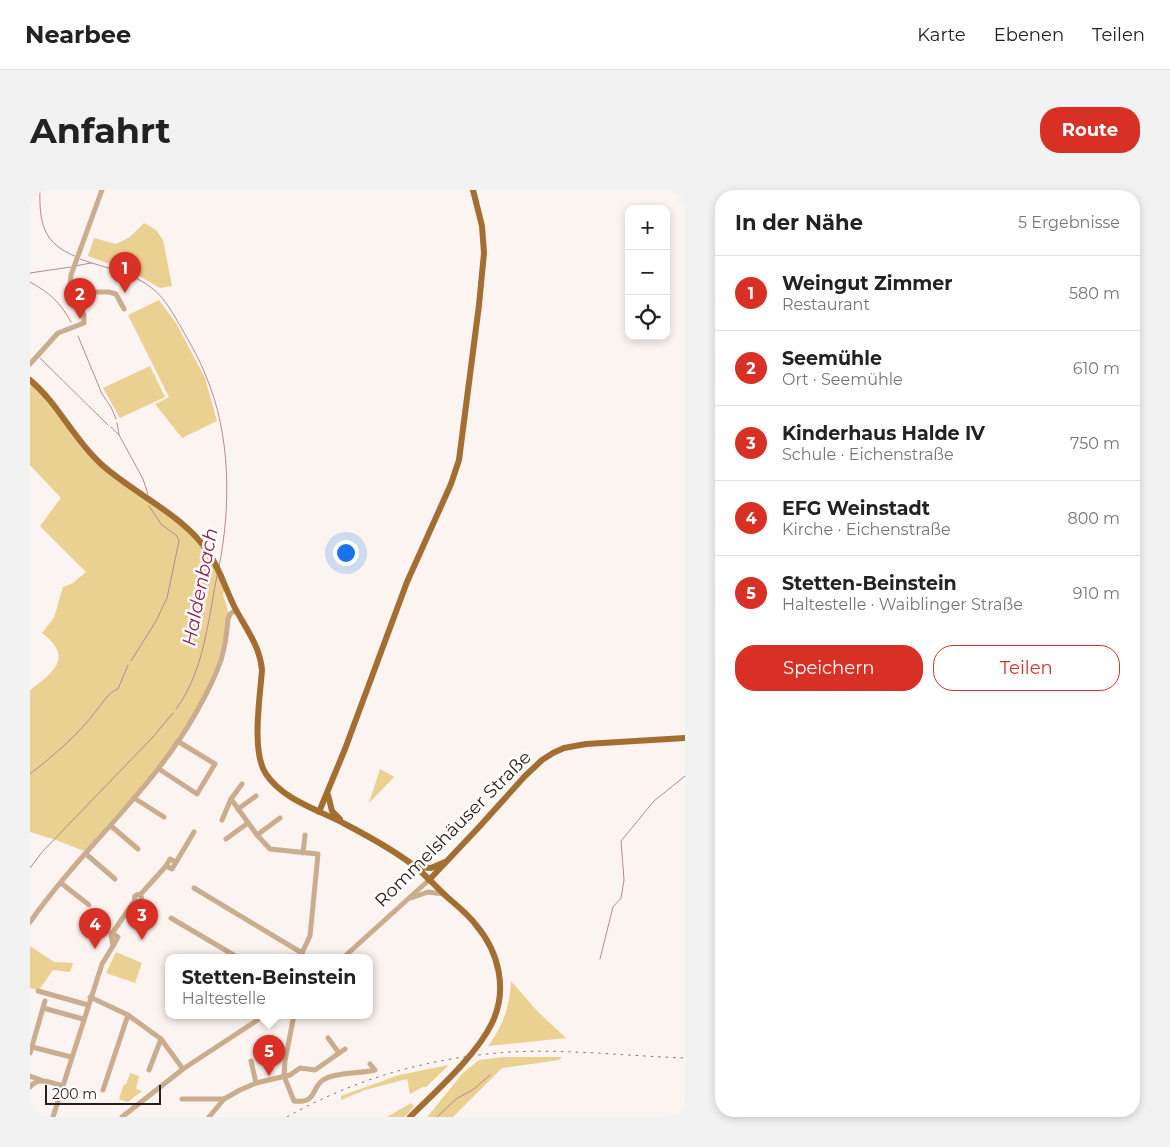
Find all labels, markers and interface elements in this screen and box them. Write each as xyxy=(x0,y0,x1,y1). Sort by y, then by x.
text: Nearbee xyxy=(25,20,131,49)
text: Karte xyxy=(917,24,966,46)
text: Ebenen xyxy=(994,24,1064,46)
text: Teilen xyxy=(1092,24,1145,46)
button: Route xyxy=(1040,107,1140,153)
text: Anfahrt xyxy=(30,109,171,152)
map controls xyxy=(625,205,670,340)
button: + xyxy=(625,205,670,250)
text: In der Nähe xyxy=(735,210,863,235)
text: 5 Ergebnisse xyxy=(1018,213,1120,232)
button: − xyxy=(625,250,670,295)
pin: 1 xyxy=(109,252,141,293)
text: Weingut Zimmer xyxy=(782,272,953,295)
pin: 2 xyxy=(64,278,96,319)
text: 1 xyxy=(748,284,754,303)
text: 580 m xyxy=(1069,284,1120,303)
button: locate xyxy=(625,295,670,340)
text: Restaurant xyxy=(782,295,870,314)
text: Seemühle xyxy=(782,347,882,370)
text: 2 xyxy=(746,359,756,378)
text: 610 m xyxy=(1073,359,1120,378)
text: Ort · Seemühle xyxy=(782,370,903,389)
text: Kinderhaus Halde IV xyxy=(782,422,985,445)
text: 3 xyxy=(746,434,756,453)
text: 750 m xyxy=(1070,434,1120,453)
text: Schule · Eichenstraße xyxy=(782,445,954,464)
text: EFG Weinstadt xyxy=(782,497,930,520)
text: 4 xyxy=(745,509,757,528)
text: 800 m xyxy=(1067,509,1120,528)
text: Kirche · Eichenstraße xyxy=(782,520,951,539)
water label: Haldenbach xyxy=(177,526,223,648)
your location xyxy=(333,540,359,566)
text: Stetten-Beinstein xyxy=(782,572,957,595)
text: 5 xyxy=(746,584,756,603)
text: 910 m xyxy=(1073,584,1120,603)
text: Haltestelle · Waiblinger Straße xyxy=(782,595,1023,614)
button: Speichern xyxy=(735,645,923,691)
button: Teilen xyxy=(933,645,1120,691)
street label: Rommelshäuser Straße xyxy=(370,746,536,912)
pin: 3 xyxy=(126,899,158,940)
pin: 4 xyxy=(79,908,111,949)
popup xyxy=(165,954,373,1019)
text: Stetten-Beinstein xyxy=(182,966,356,989)
text: Haltestelle xyxy=(182,989,266,1008)
pin: 5 xyxy=(253,1035,285,1076)
scale bar xyxy=(45,1082,161,1105)
text: 200 m xyxy=(52,1085,97,1103)

